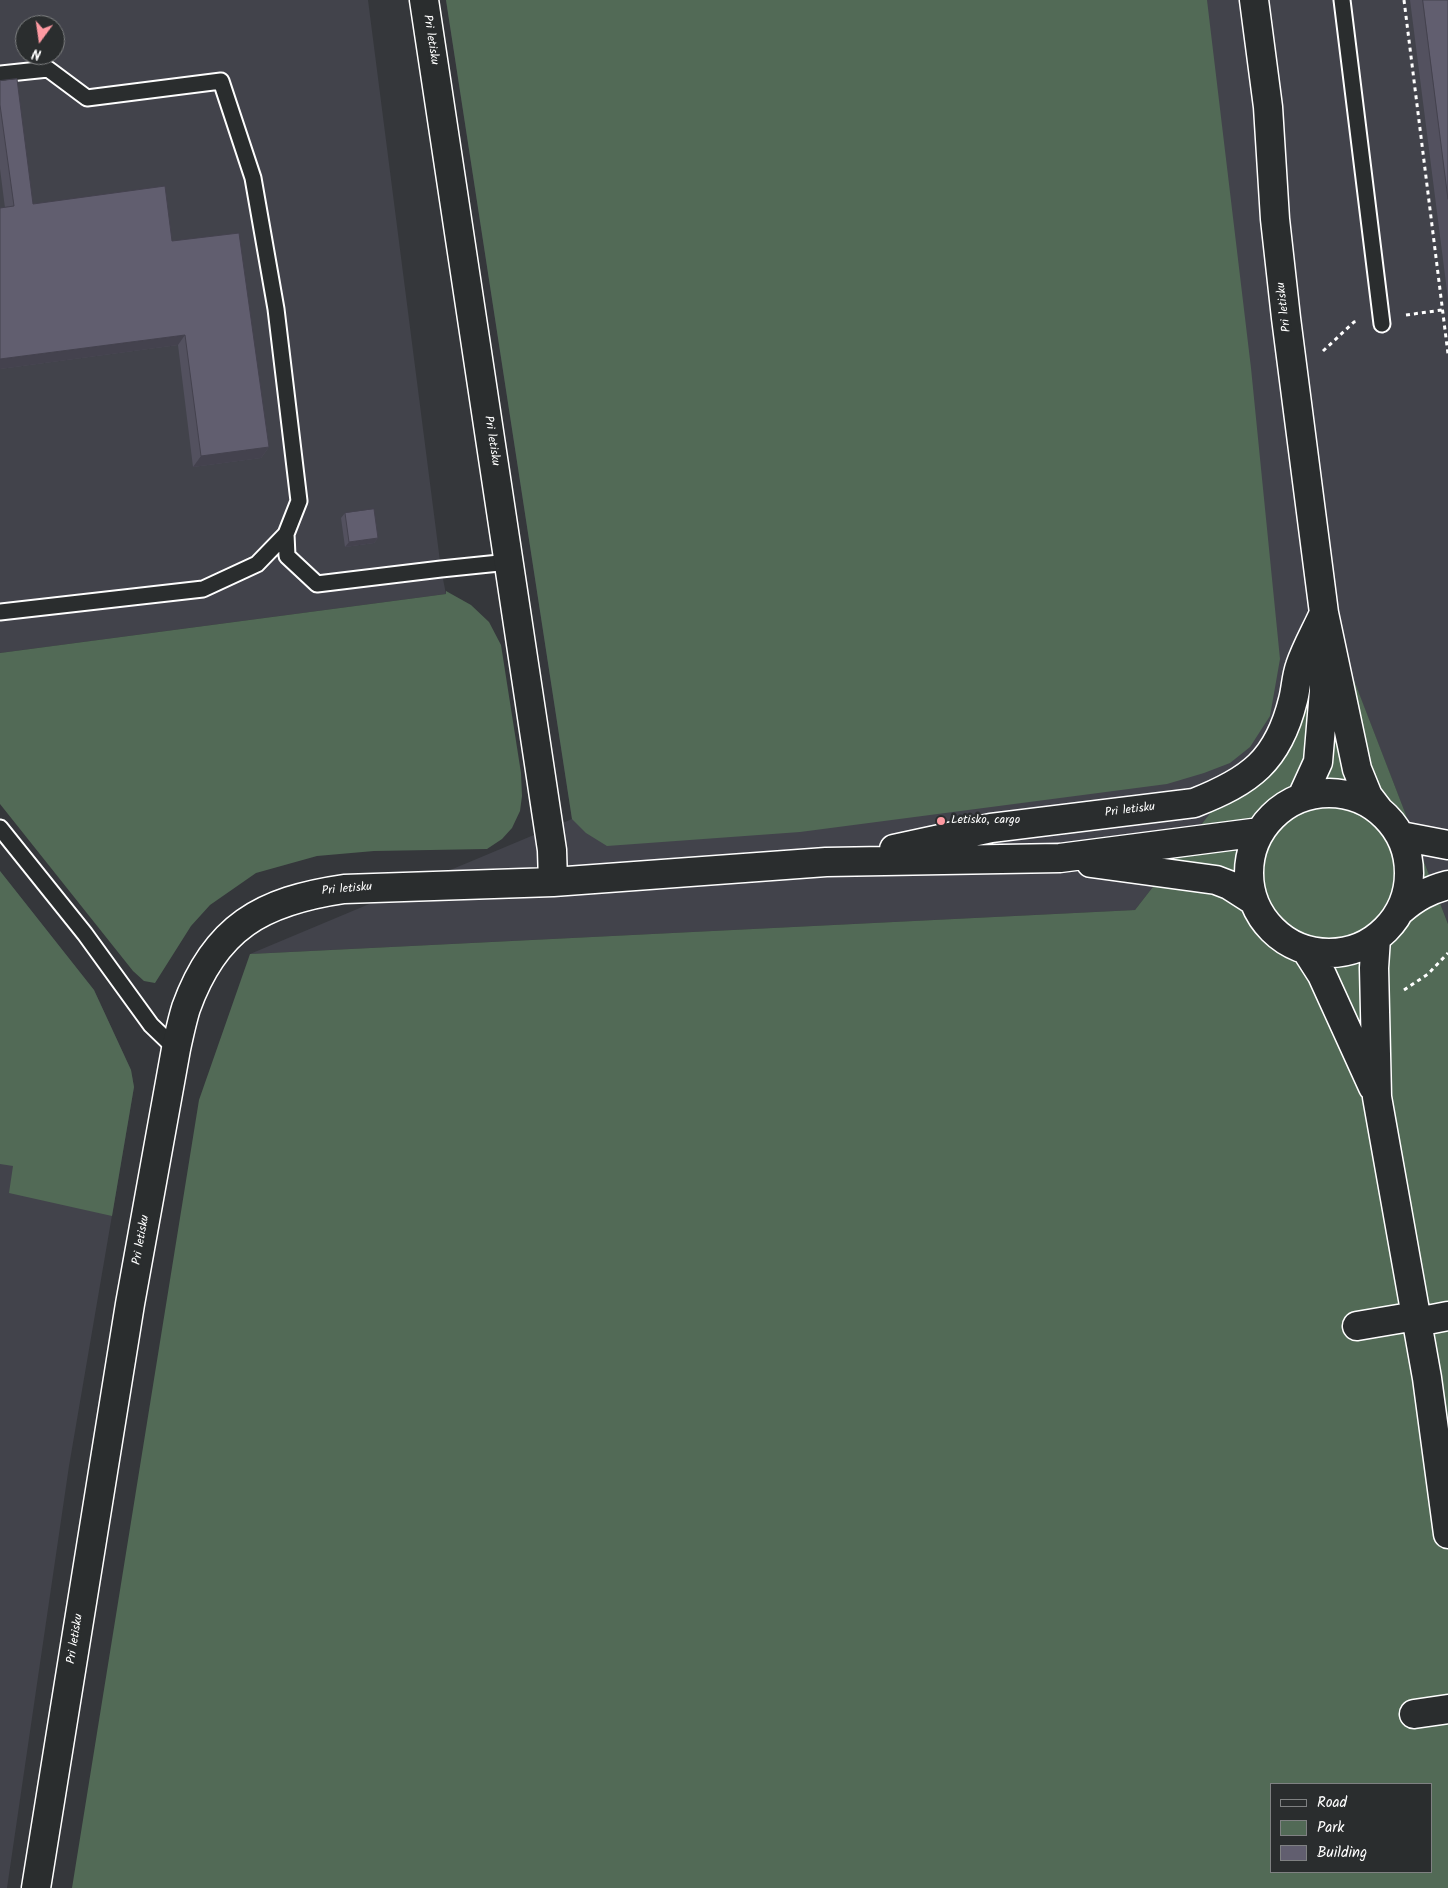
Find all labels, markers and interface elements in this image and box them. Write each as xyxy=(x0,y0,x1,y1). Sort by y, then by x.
street label: Pri letisku xyxy=(419,14,441,66)
north arrow xyxy=(15,15,65,65)
text: N xyxy=(30,42,44,65)
street label: Pri letisku xyxy=(1275,281,1295,333)
street label: Pri letisku xyxy=(480,415,502,467)
street label: Pri letisku xyxy=(1104,801,1156,821)
place label: Letisko, cargo xyxy=(951,814,1020,828)
marker: Letisko, cargo xyxy=(935,815,947,827)
street label: Pri letisku xyxy=(321,881,373,899)
street label: Pri letisku xyxy=(131,1214,153,1266)
street label: Pri letisku xyxy=(65,1613,87,1665)
legend xyxy=(1270,1783,1433,1873)
text: Road xyxy=(1317,1791,1347,1815)
text: Park xyxy=(1317,1816,1344,1840)
text: Building xyxy=(1317,1841,1367,1865)

